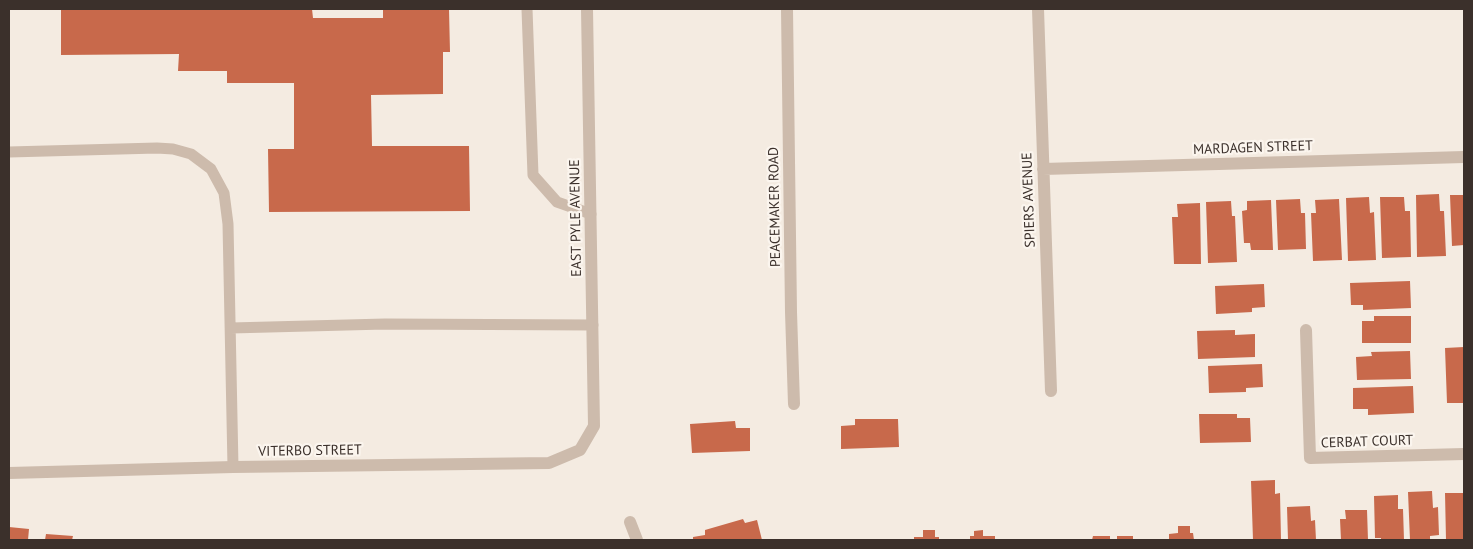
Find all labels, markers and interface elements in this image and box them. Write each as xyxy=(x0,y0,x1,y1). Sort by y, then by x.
street label: MARDAGEN STREET xyxy=(1193,138,1313,158)
street label: PEACEMAKER ROAD xyxy=(766,147,784,267)
street label: SPIERS AVENUE xyxy=(1019,152,1039,248)
street label: EAST PYLE AVENUE xyxy=(567,159,585,277)
street label: CERBAT COURT xyxy=(1321,432,1413,452)
street label: VITERBO STREET xyxy=(258,442,362,460)

